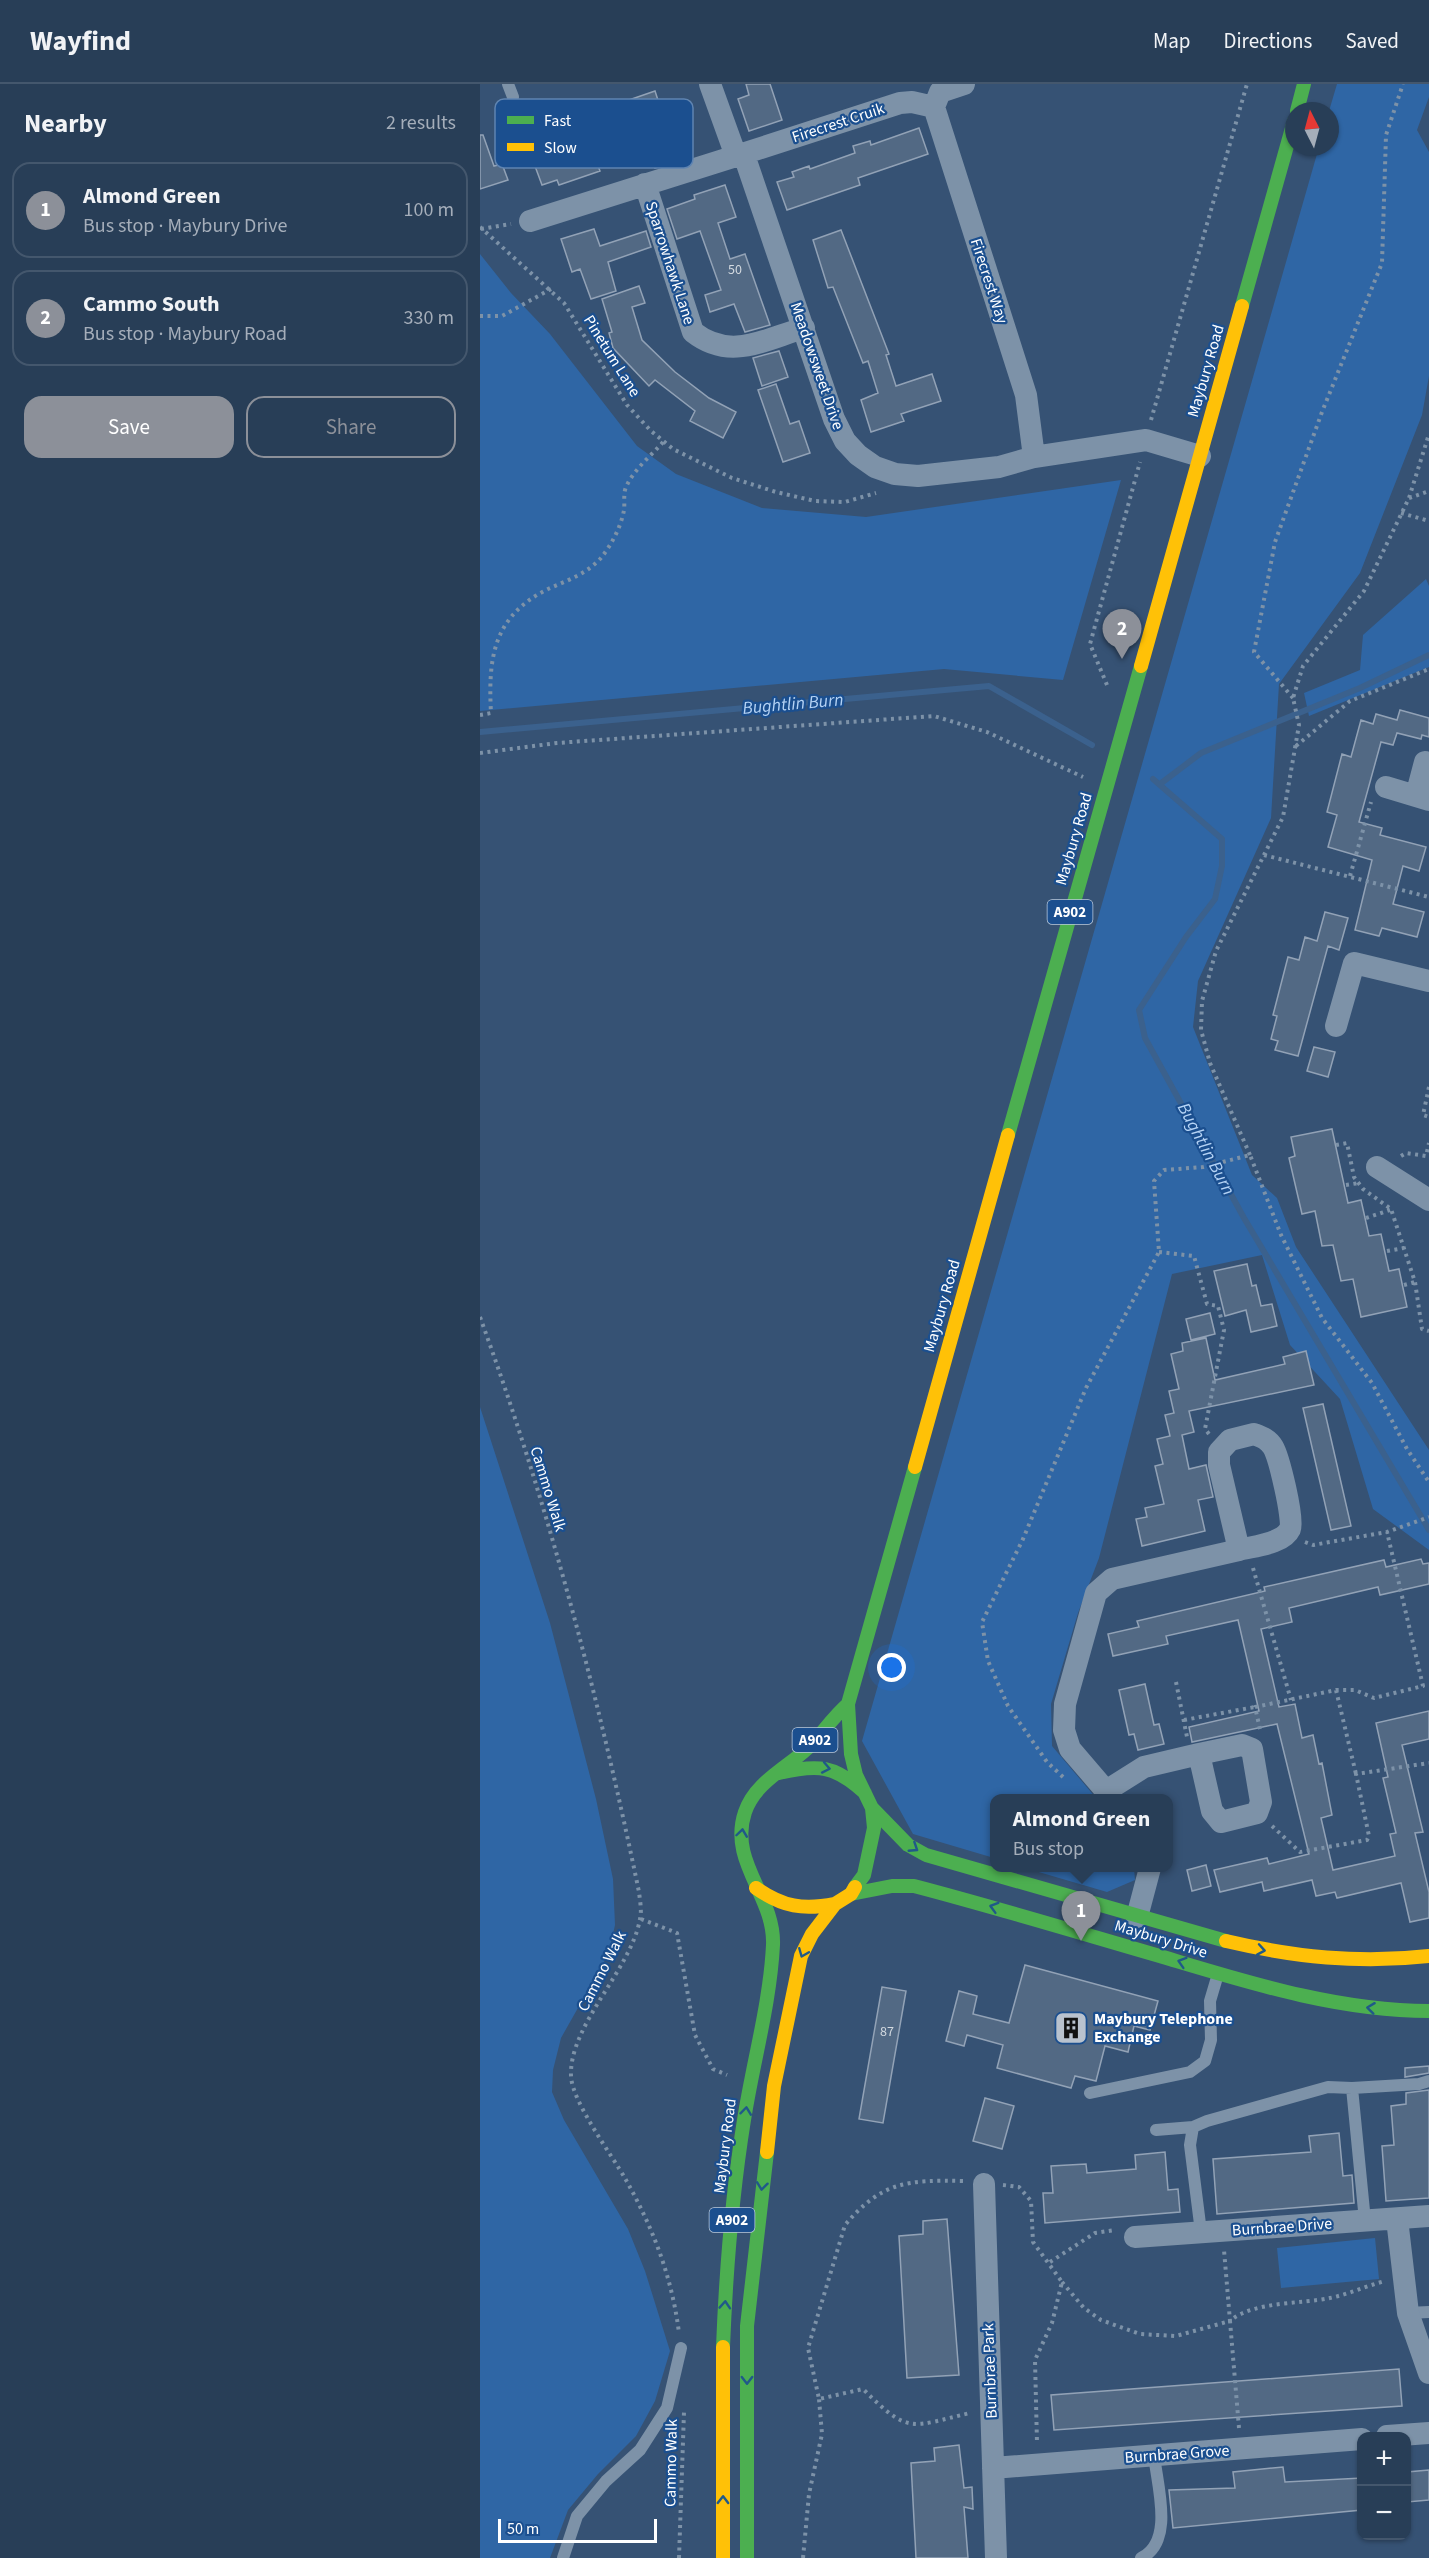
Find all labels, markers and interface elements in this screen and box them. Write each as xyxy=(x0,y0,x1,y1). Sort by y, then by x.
text: Wayfind xyxy=(30,21,131,61)
text: Map xyxy=(1153,26,1191,56)
text: Directions xyxy=(1224,26,1312,56)
text: Saved xyxy=(1345,26,1399,56)
street label: Firecrest Cruik xyxy=(789,98,887,148)
legend xyxy=(495,99,693,168)
north arrow xyxy=(1285,102,1339,156)
text: Nearby xyxy=(24,105,107,142)
text: 2 results xyxy=(386,109,456,137)
text: Fast xyxy=(544,110,572,132)
text: Slow xyxy=(544,137,577,159)
text: Almond Green xyxy=(83,180,221,212)
text: 1 xyxy=(40,196,51,224)
text: 100 m xyxy=(404,196,454,224)
street label: Sparrowhawk Lane xyxy=(640,199,700,327)
text: Bus stop · Maybury Drive xyxy=(83,212,287,240)
street label: Firecrest Way xyxy=(965,235,1013,327)
house number: 50 xyxy=(728,260,742,280)
text: Cammo South xyxy=(83,288,220,320)
street label: Meadowsweet Drive xyxy=(785,299,849,433)
text: 2 xyxy=(40,304,51,332)
text: 330 m xyxy=(404,304,454,332)
street label: Pinetum Lane xyxy=(578,311,646,401)
text: Bus stop · Maybury Road xyxy=(83,320,287,348)
street label: Maybury Road xyxy=(1182,322,1230,420)
button: Save xyxy=(24,396,234,458)
button: Share xyxy=(246,396,456,458)
pin: 2 xyxy=(1102,610,1142,659)
water label: Bughtlin Burn xyxy=(741,687,845,721)
street label: Maybury Road xyxy=(1050,790,1098,888)
road number: A902 xyxy=(1048,900,1092,924)
water label: Bughtlin Burn xyxy=(1171,1098,1241,1200)
street label: Maybury Road xyxy=(918,1257,966,1355)
street label: Cammo Walk xyxy=(525,1444,571,1534)
your location xyxy=(877,1653,906,1682)
road number: A902 xyxy=(792,1728,838,1752)
one-way arrow xyxy=(820,1761,830,1774)
popup xyxy=(990,1794,1173,1872)
text: Almond Green xyxy=(1013,1803,1150,1835)
one-way arrow xyxy=(736,1828,748,1838)
text: Bus stop xyxy=(1013,1835,1084,1863)
one-way arrow xyxy=(908,1840,918,1852)
pin: 1 xyxy=(1062,1892,1100,1941)
one-way arrow xyxy=(989,1902,1000,1914)
street label: Maybury Drive xyxy=(1112,1914,1210,1964)
street label: Cammo Walk xyxy=(572,1927,632,2015)
one-way arrow xyxy=(1256,1943,1266,1956)
one-way arrow xyxy=(798,1946,810,1957)
one-way arrow xyxy=(1177,1957,1187,1969)
one-way arrow xyxy=(1366,2003,1375,2015)
place label: Maybury Telephone Exchange xyxy=(1094,2008,1233,2048)
building icon: Maybury Telephone Exchange xyxy=(1053,2010,1089,2046)
house number: 87 xyxy=(880,2022,894,2042)
street label: Maybury Road xyxy=(708,2097,742,2195)
one-way arrow xyxy=(740,2106,752,2115)
one-way arrow xyxy=(756,2181,768,2190)
road number: A902 xyxy=(710,2208,754,2232)
street label: Burnbrae Drive xyxy=(1231,2213,1333,2241)
one-way arrow xyxy=(718,2300,731,2309)
street label: Burnbrae Park xyxy=(977,2323,1003,2419)
one-way arrow xyxy=(741,2375,753,2384)
street label: Cammo Walk xyxy=(659,2419,683,2507)
map controls xyxy=(1357,2432,1411,2540)
button: + xyxy=(1357,2432,1411,2486)
street label: Burnbrae Grove xyxy=(1124,2439,1230,2469)
button: − xyxy=(1357,2486,1411,2540)
one-way arrow xyxy=(717,2495,729,2504)
scale bar xyxy=(498,2516,657,2544)
text: 50 m xyxy=(507,2518,539,2540)

